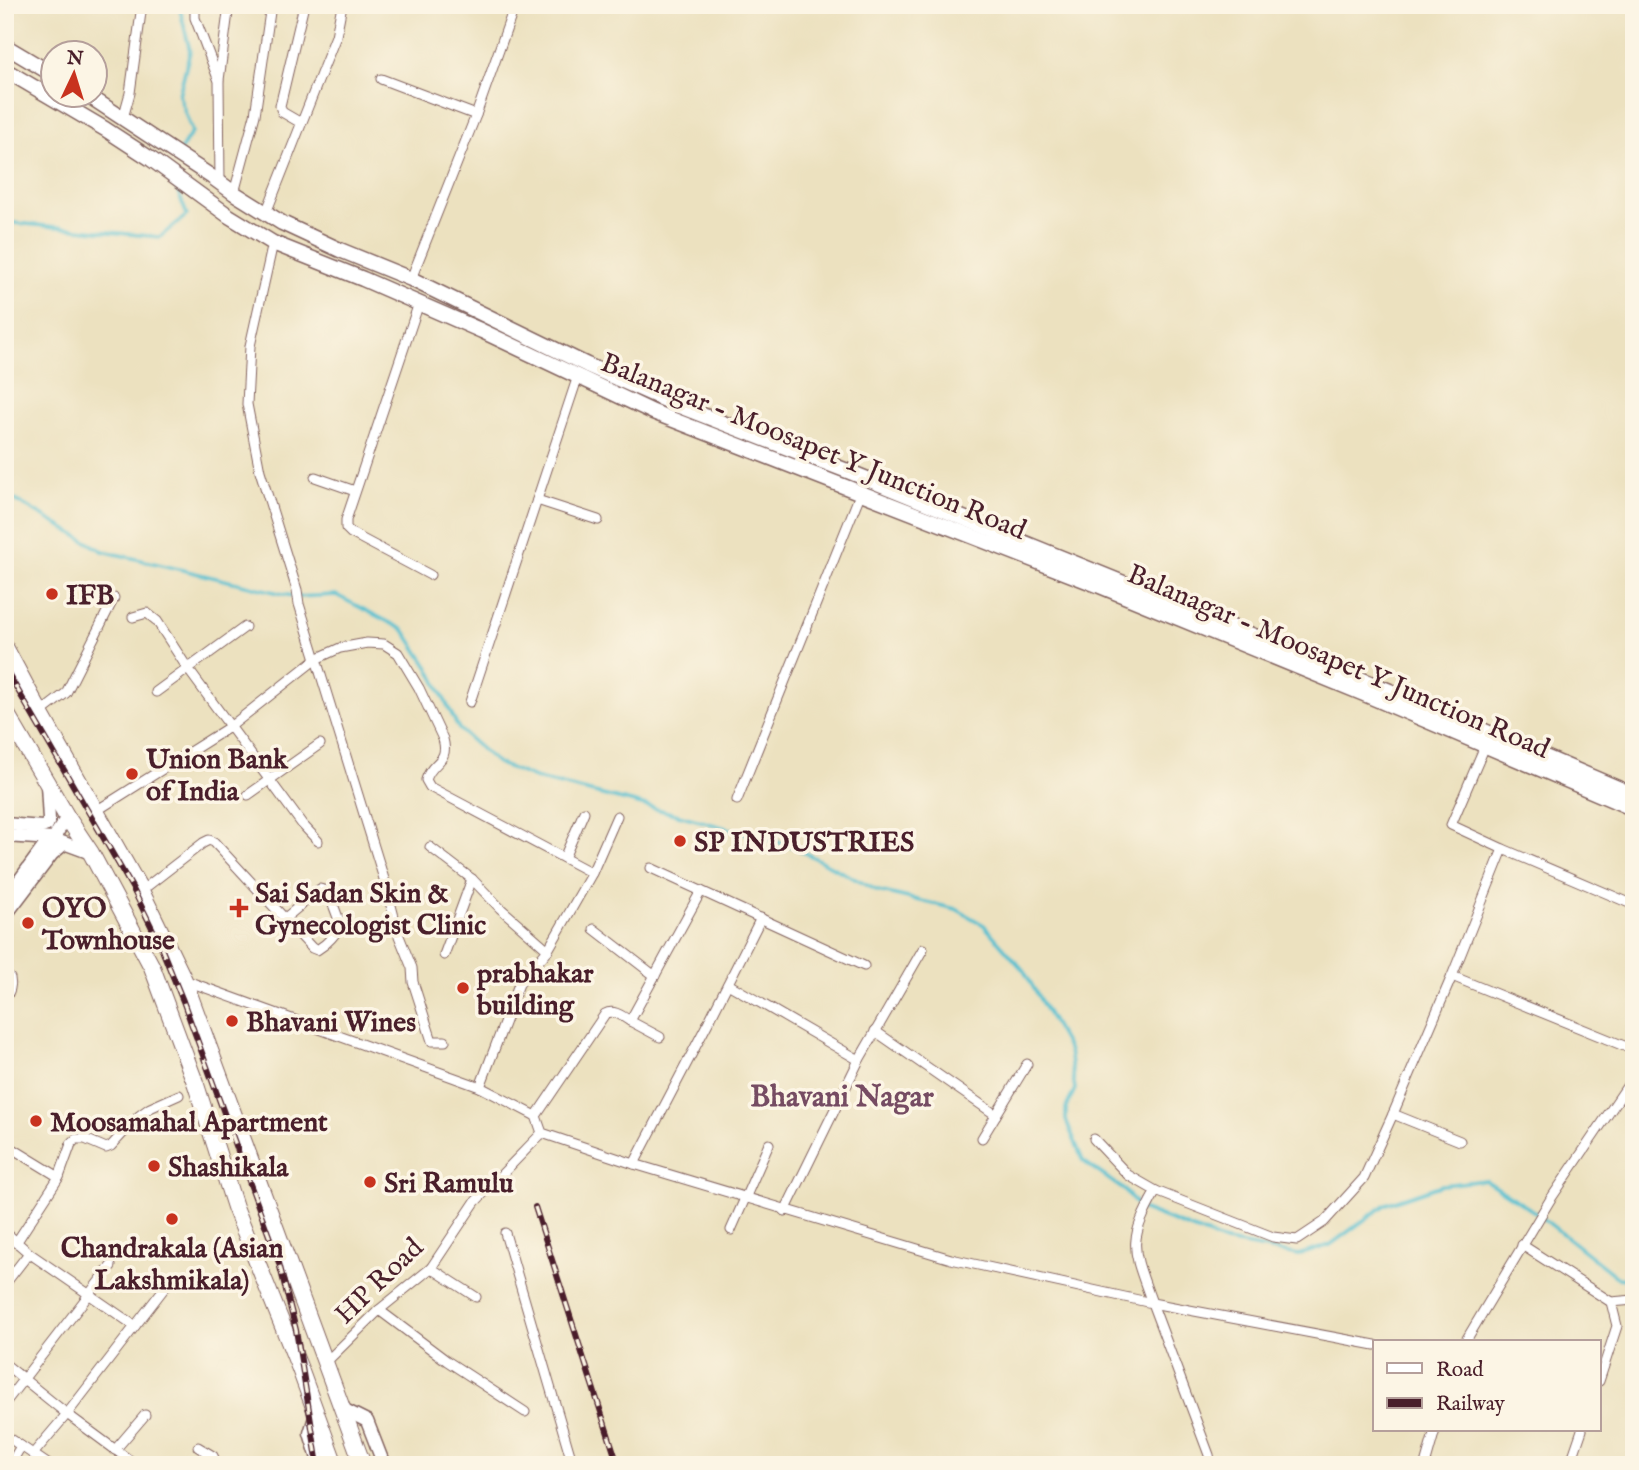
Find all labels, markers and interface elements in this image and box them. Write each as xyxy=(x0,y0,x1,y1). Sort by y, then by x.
north arrow xyxy=(38,38,108,108)
text: N xyxy=(65,46,85,72)
street label: Balanagar - Moosapet Y Junction Road xyxy=(595,346,1031,549)
street label: Balanagar - Moosapet Y Junction Road xyxy=(1121,557,1555,767)
place label: IFB xyxy=(66,579,114,614)
marker: IFB xyxy=(44,586,60,602)
place label: Union Bank of India xyxy=(146,743,289,810)
marker: Union Bank of India xyxy=(124,766,140,782)
place label: SP INDUSTRIES xyxy=(694,826,914,861)
marker: SP INDUSTRIES xyxy=(672,833,688,849)
place label: Sai Sadan Skin & Gynecologist Clinic xyxy=(255,877,486,944)
place label: OYO Townhouse xyxy=(41,892,175,959)
marker: Sai Sadan Skin & Gynecologist Clinic xyxy=(229,898,249,918)
marker: OYO Townhouse xyxy=(20,915,36,931)
place label: prabhakar building xyxy=(476,957,594,1024)
marker: prabhakar building xyxy=(455,980,471,996)
place label: Bhavani Wines xyxy=(246,1006,416,1041)
marker: Bhavani Wines xyxy=(224,1013,240,1029)
district label: Bhavani Nagar xyxy=(750,1079,935,1117)
place label: Moosamahal Apartment xyxy=(50,1106,328,1141)
marker: Moosamahal Apartment xyxy=(28,1113,44,1129)
place label: Shashikala xyxy=(168,1151,289,1186)
marker: Shashikala xyxy=(146,1158,162,1174)
place label: Sri Ramulu xyxy=(384,1167,514,1202)
marker: Sri Ramulu xyxy=(362,1174,378,1190)
marker: Chandrakala (Asian Lakshmikala) xyxy=(164,1211,180,1227)
street label: HP Road xyxy=(328,1231,431,1332)
place label: Chandrakala (Asian Lakshmikala) xyxy=(61,1232,283,1299)
legend xyxy=(1373,1340,1600,1432)
text: Road xyxy=(1436,1357,1484,1384)
text: Railway xyxy=(1436,1391,1506,1418)

